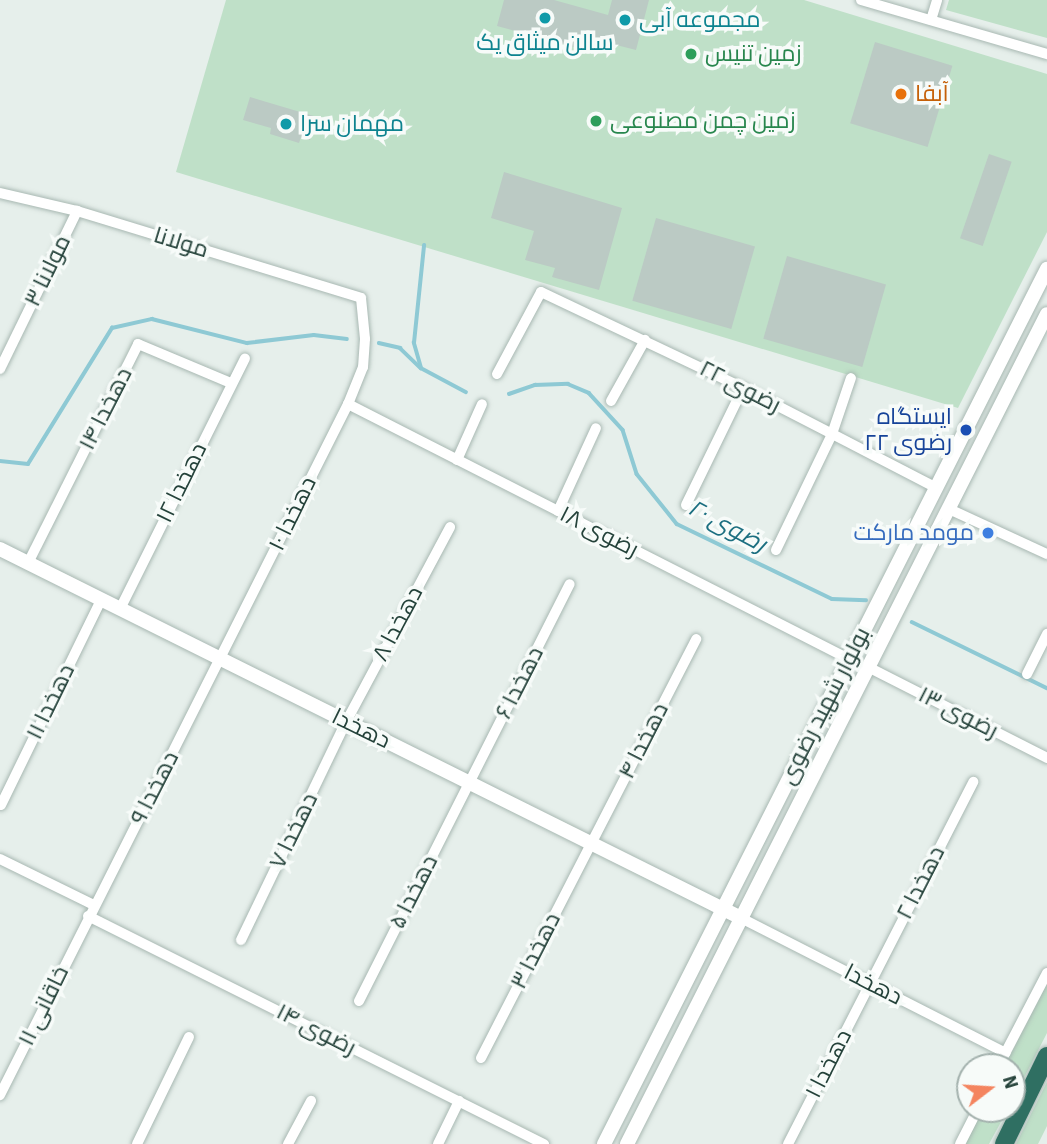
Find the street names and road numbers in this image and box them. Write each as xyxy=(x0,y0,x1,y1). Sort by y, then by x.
street label: مولانا xyxy=(150,222,212,264)
street label: مولانا ۳ xyxy=(19,231,77,311)
street label: رضوی ۲۲ xyxy=(695,355,785,419)
street label: دهخدا ۱۴ xyxy=(74,363,138,455)
street label: دهخدا ۱۲ xyxy=(151,438,213,528)
street label: دهخدا ۱۰ xyxy=(263,472,323,556)
street label: رضوی ۱۸ xyxy=(555,500,643,564)
street label: دهخدا ۸ xyxy=(367,582,429,666)
street label: بولوار شهید رضوی xyxy=(774,623,876,789)
street label: دهخدا ۶ xyxy=(490,642,550,724)
street label: دهخدا ۱۱ xyxy=(21,660,81,744)
street label: رضوی ۱۳ xyxy=(913,681,1003,745)
street label: دهخدا ۴ xyxy=(613,698,675,784)
street label: دهخدا xyxy=(327,703,395,755)
street label: دهخدا ۹ xyxy=(125,747,185,829)
street label: دهخدا ۷ xyxy=(264,789,324,873)
street label: دهخدا ۲ xyxy=(891,842,951,924)
street label: دهخدا ۵ xyxy=(384,851,444,933)
street label: دهخدا ۳ xyxy=(505,908,567,994)
street label: دهخدا xyxy=(839,959,907,1011)
street label: خاقانی ۱۱ xyxy=(13,961,75,1051)
street label: رضوی ۱۴ xyxy=(272,998,360,1062)
street label: دهخدا ۱ xyxy=(800,1025,858,1103)

